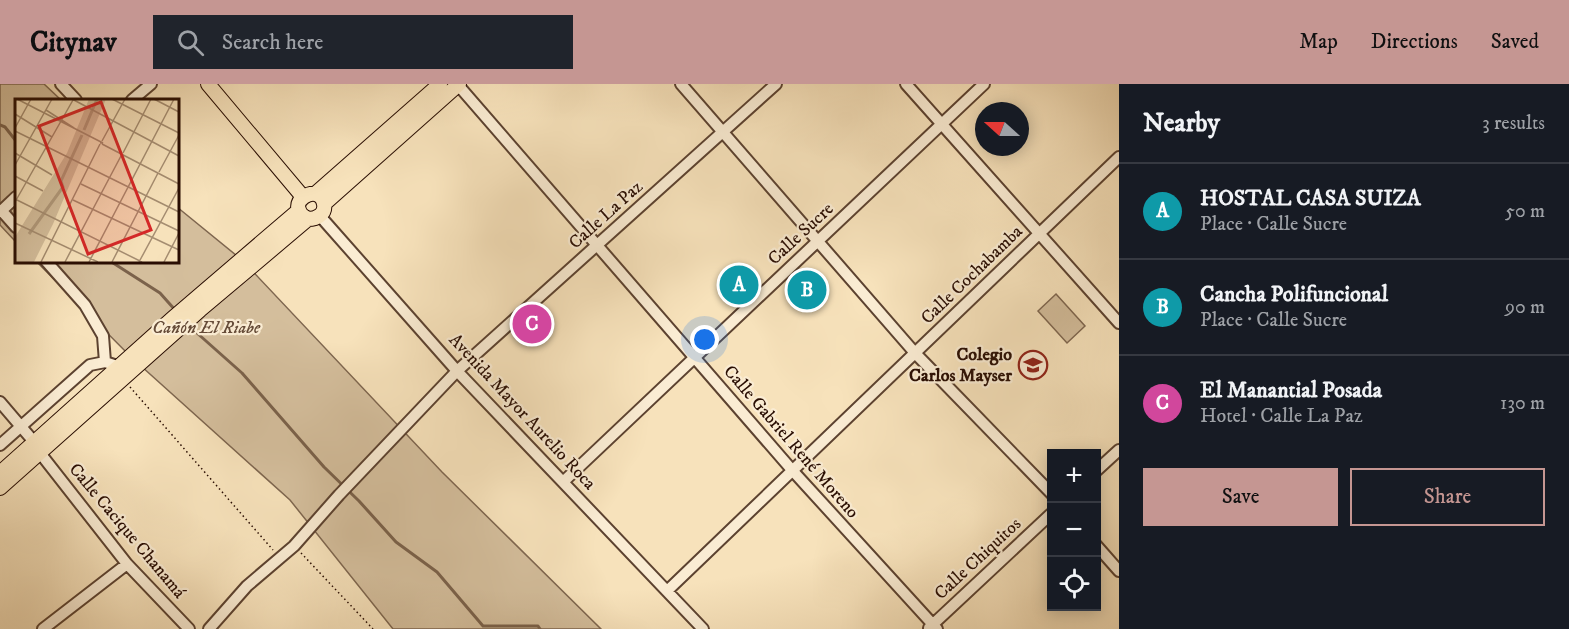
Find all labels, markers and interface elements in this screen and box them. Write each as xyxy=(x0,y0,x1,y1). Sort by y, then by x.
search box xyxy=(153,15,573,69)
text: Citynav xyxy=(30,25,117,60)
icon: search xyxy=(174,26,207,59)
text: Search here xyxy=(222,29,323,56)
text: Map xyxy=(1299,29,1338,55)
text: Directions xyxy=(1371,29,1458,55)
text: Saved xyxy=(1491,29,1539,55)
inset map xyxy=(15,99,178,262)
north arrow xyxy=(975,102,1029,156)
text: Nearby xyxy=(1143,107,1220,140)
text: 3 results xyxy=(1482,111,1545,136)
street label: Calle La Paz xyxy=(564,176,648,254)
text: HOSTAL CASA SUIZA xyxy=(1200,185,1421,212)
street label: Calle Sucre xyxy=(764,198,838,270)
text: A xyxy=(1156,199,1169,224)
text: 50 m xyxy=(1505,199,1545,224)
text: Place · Calle Sucre xyxy=(1200,212,1347,237)
street label: Calle Cochabamba xyxy=(917,221,1028,329)
pin: A xyxy=(720,262,758,308)
pin: B xyxy=(788,268,826,312)
text: Cancha Polifuncional xyxy=(1200,281,1388,308)
text: B xyxy=(1156,295,1169,320)
text: 90 m xyxy=(1505,295,1545,320)
pin: C xyxy=(512,302,552,346)
text: Place · Calle Sucre xyxy=(1200,308,1347,333)
park label: Cañón El Riabe xyxy=(152,317,261,339)
your location xyxy=(690,325,719,354)
street label: Avenida Mayor Aurelio Roca xyxy=(444,329,600,495)
place label: Colegio Carlos Mayser xyxy=(909,344,1012,387)
school or university icon: Colegio Carlos Mayser xyxy=(1017,349,1049,381)
street label: Calle Gabriel René Moreno xyxy=(719,361,864,523)
text: El Manantial Posada xyxy=(1200,377,1382,404)
text: C xyxy=(1156,391,1169,416)
text: 130 m xyxy=(1500,391,1545,416)
text: Hotel · Calle La Paz xyxy=(1200,404,1363,429)
map controls xyxy=(1047,449,1101,611)
button: + xyxy=(1047,449,1101,503)
street label: Calle Cacique Chanamá xyxy=(64,459,190,603)
button: Save xyxy=(1143,468,1338,526)
button: Share xyxy=(1350,468,1545,526)
button: − xyxy=(1047,503,1101,557)
street label: Calle Chiquitos xyxy=(930,513,1026,605)
button: locate xyxy=(1047,557,1101,611)

